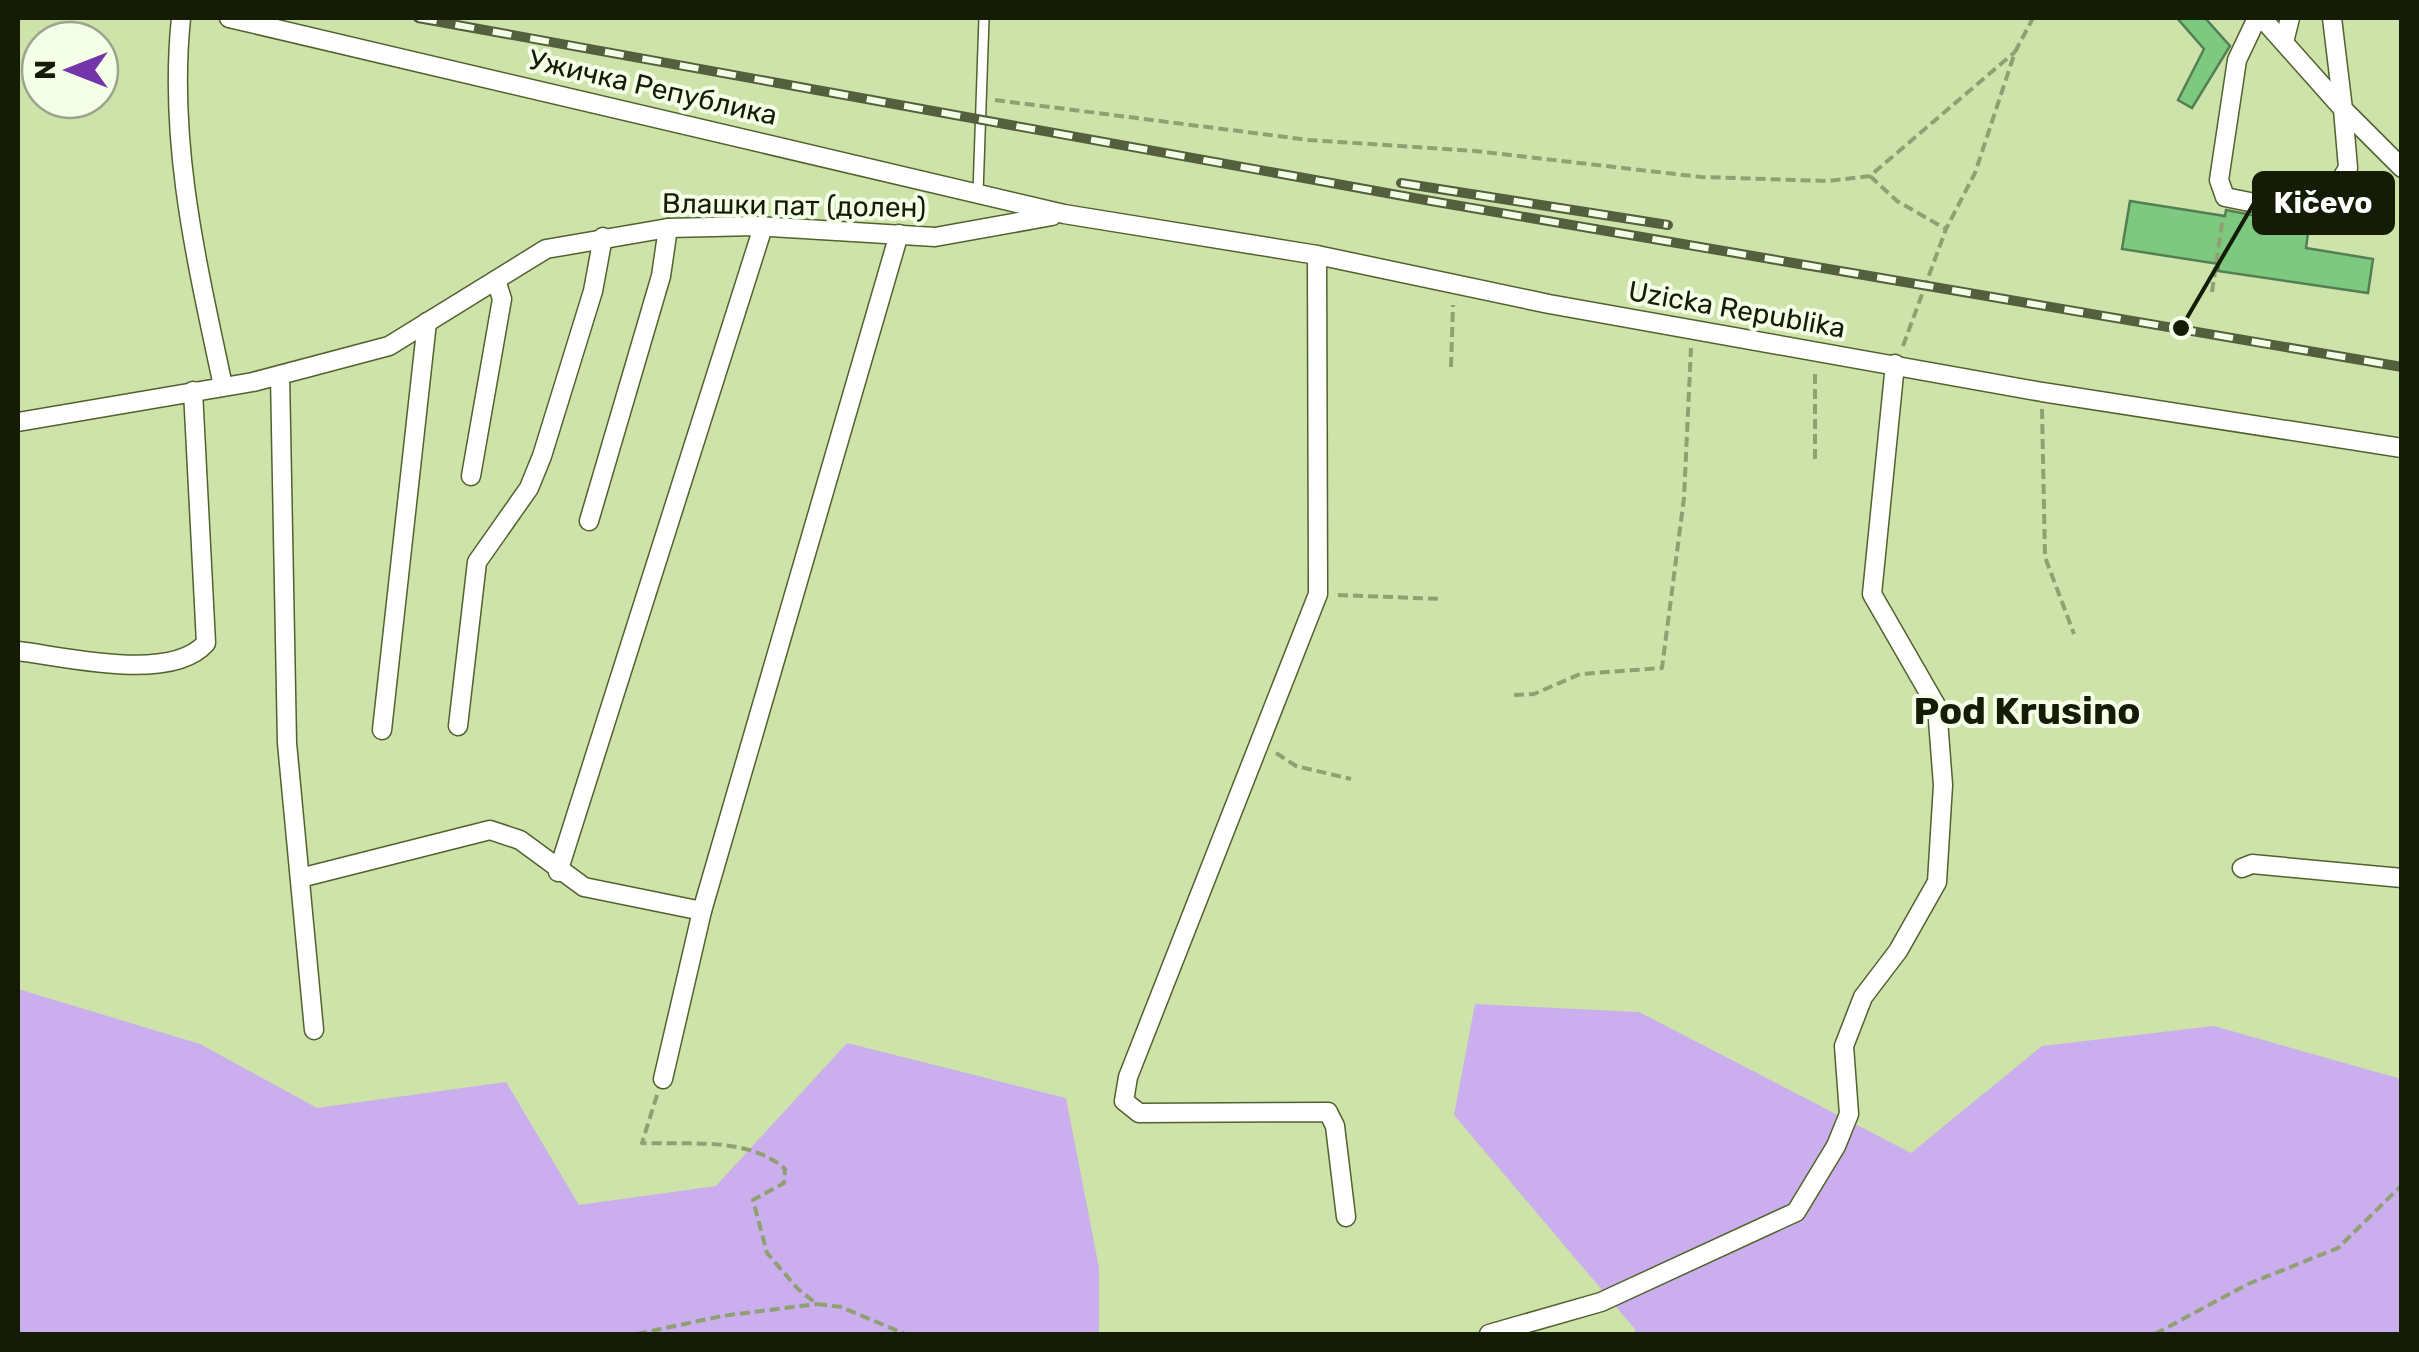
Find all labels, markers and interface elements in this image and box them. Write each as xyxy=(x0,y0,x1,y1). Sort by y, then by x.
north arrow xyxy=(20,20,120,120)
street label: Ужичка Република xyxy=(525,43,780,132)
text: N xyxy=(29,60,62,80)
callout: Kičevo xyxy=(2254,173,2393,233)
text: Kičevo xyxy=(2274,185,2372,221)
street label: Влашки пат (долен) xyxy=(662,187,926,224)
street label: Uzicka Republika xyxy=(1626,274,1848,345)
district label: Pod Krusino xyxy=(1913,688,2141,734)

